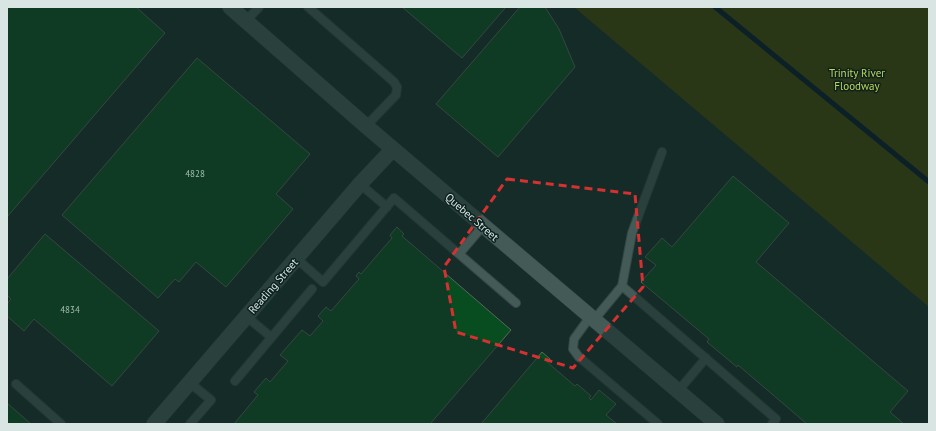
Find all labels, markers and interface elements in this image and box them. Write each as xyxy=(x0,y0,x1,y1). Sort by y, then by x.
park label: Trinity River Floodway xyxy=(829,66,885,93)
house number: 4828 xyxy=(185,168,205,179)
street label: Quebec Street xyxy=(442,190,502,244)
street label: Reading Street xyxy=(245,255,301,317)
house number: 4834 xyxy=(60,304,80,315)

